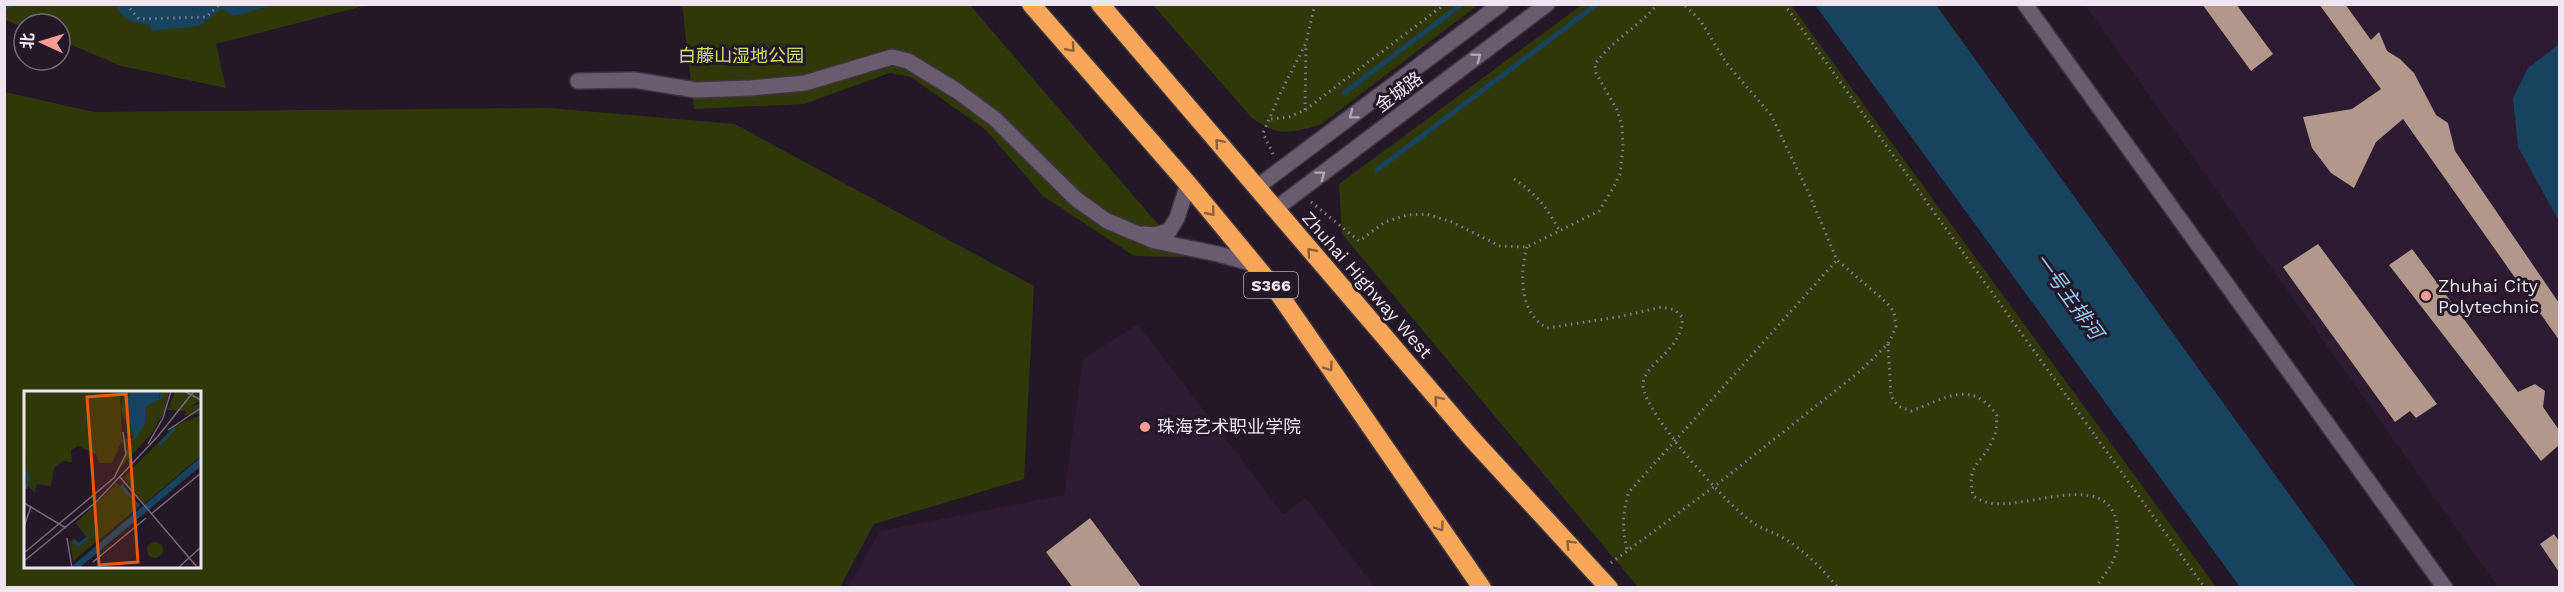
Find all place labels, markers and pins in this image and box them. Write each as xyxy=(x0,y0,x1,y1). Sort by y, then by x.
place label: Zhuhai City Polytechnic xyxy=(2438,275,2539,317)
marker: Zhuhai City Polytechnic xyxy=(2419,289,2433,303)
place label: 珠海艺术职业学院 xyxy=(1157,416,1301,437)
marker: 珠海艺术职业学院 xyxy=(1138,420,1152,434)

